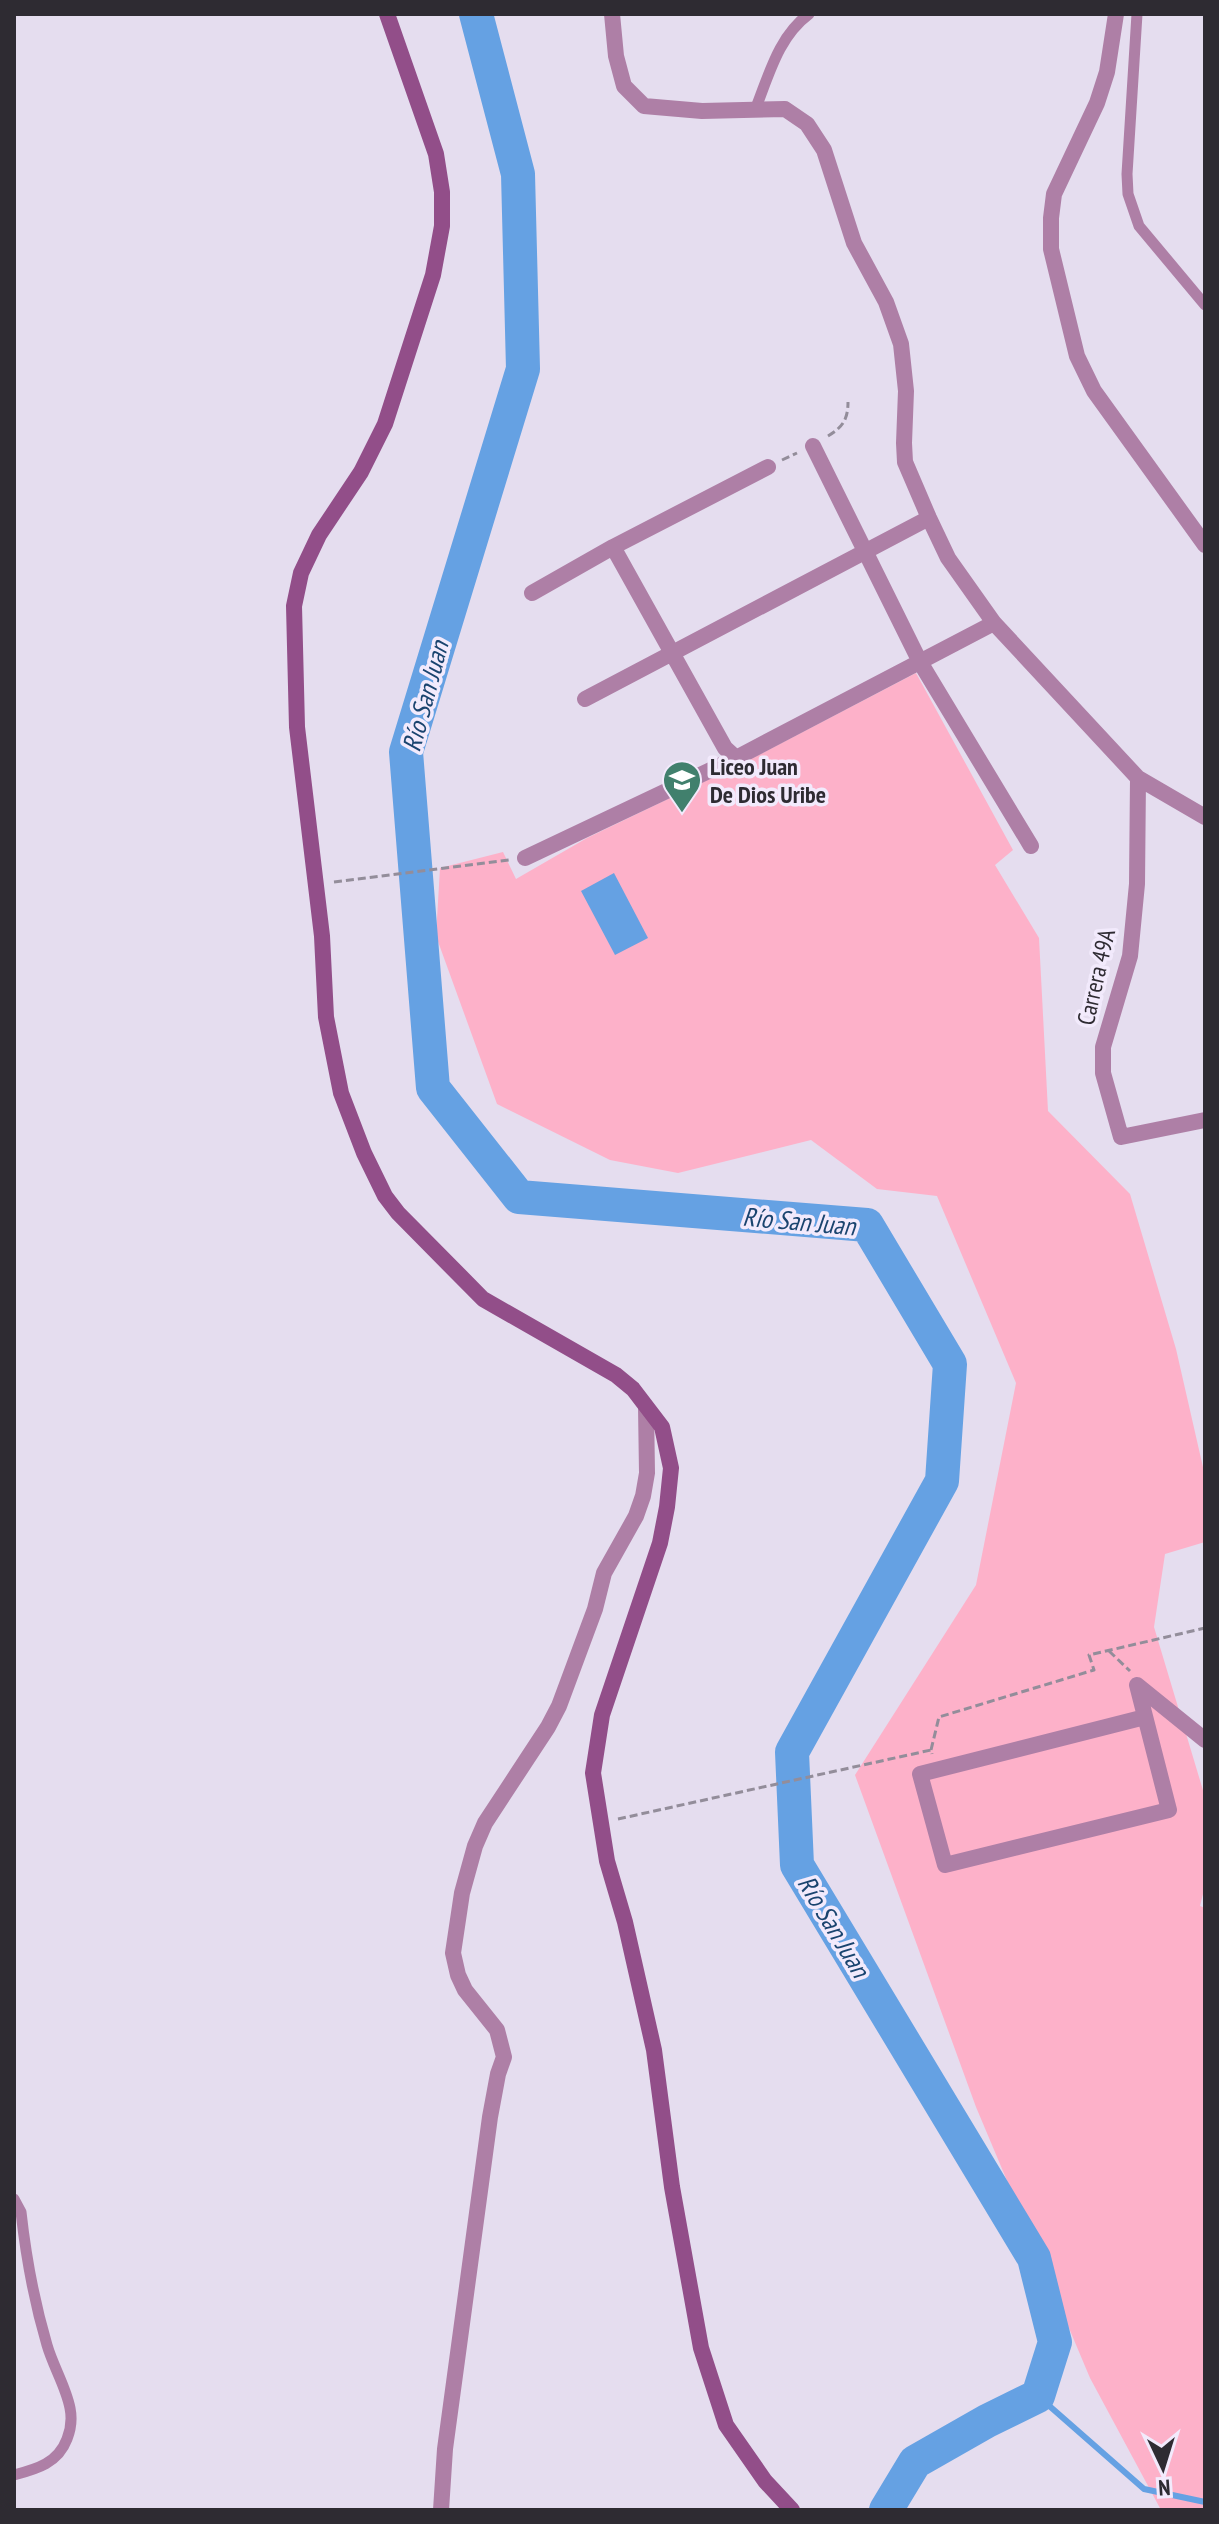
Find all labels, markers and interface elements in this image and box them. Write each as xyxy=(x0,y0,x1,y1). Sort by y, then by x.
water label: Río San Juan xyxy=(394,636,456,755)
place label: Liceo Juan De Dios Uribe xyxy=(710,751,826,810)
school or university icon: Liceo Juan De Dios Uribe xyxy=(661,759,703,814)
street label: Carrera 49A xyxy=(1070,925,1122,1028)
water label: Río San Juan xyxy=(741,1200,858,1242)
water label: Río San Juan xyxy=(791,1869,878,1984)
north arrow xyxy=(1123,2428,1203,2508)
text: N xyxy=(1157,2474,1171,2502)

